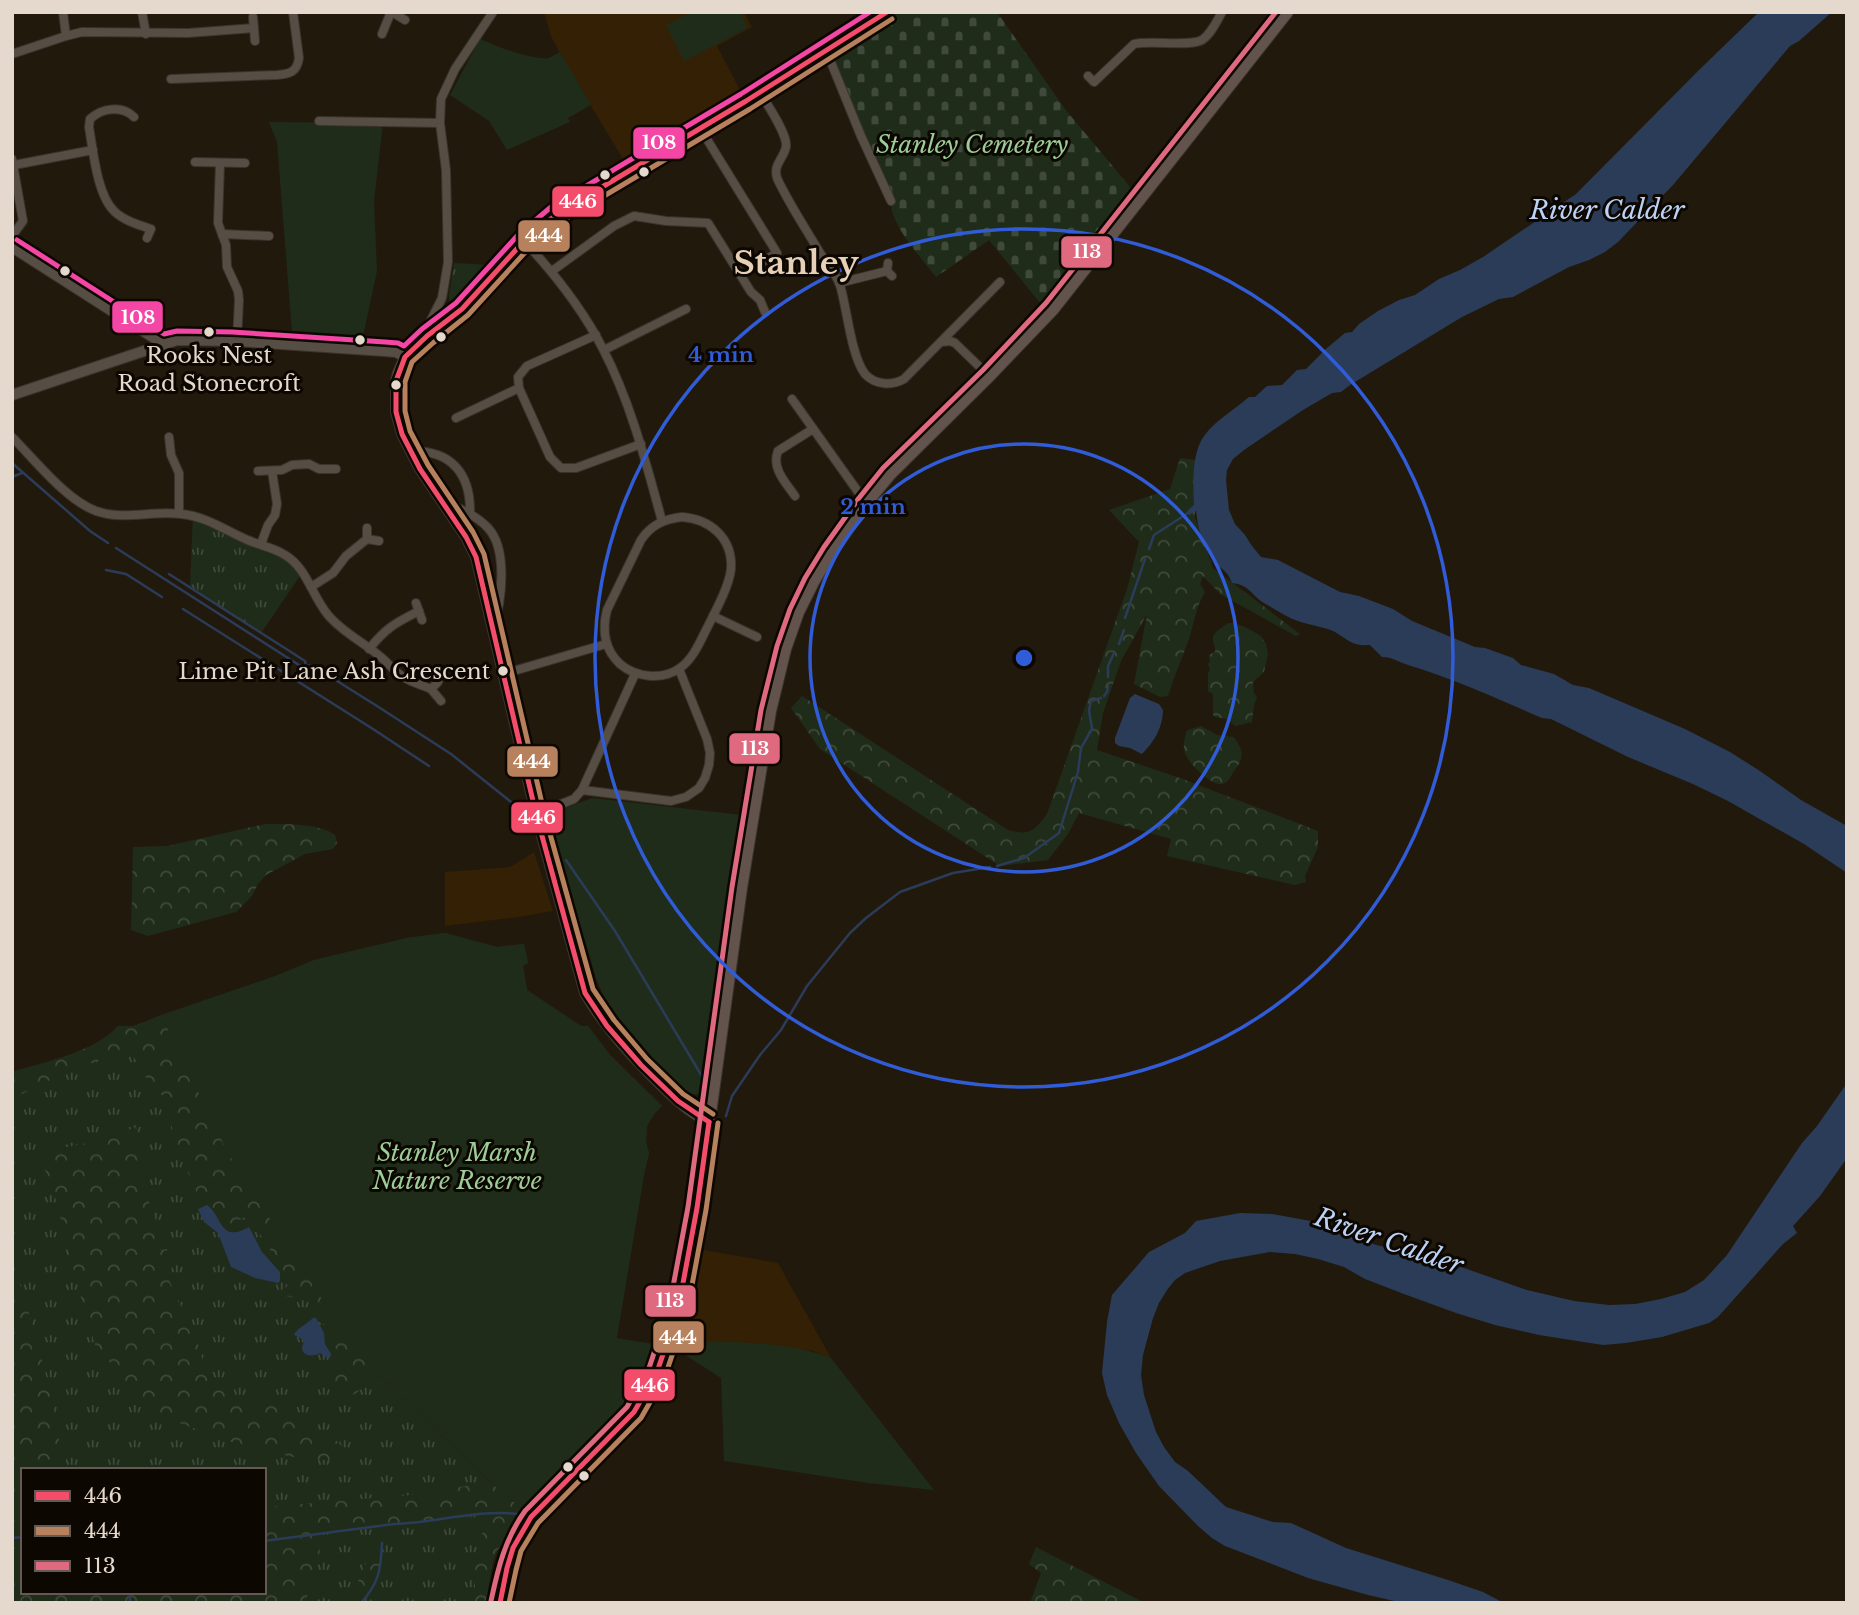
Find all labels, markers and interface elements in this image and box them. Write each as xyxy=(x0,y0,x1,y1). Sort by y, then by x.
line badge: 108 xyxy=(632,126,686,160)
park label: Stanley Cemetery xyxy=(876,130,1069,159)
text: 108 xyxy=(642,131,676,154)
unlabelled marker xyxy=(637,165,651,179)
unlabelled marker xyxy=(598,168,612,182)
line badge: 446 xyxy=(551,185,605,218)
text: 446 xyxy=(559,190,597,213)
water label: River Calder xyxy=(1529,194,1685,226)
line badge: 444 xyxy=(517,219,571,253)
text: 444 xyxy=(525,224,563,247)
line badge: 113 xyxy=(1060,235,1113,269)
text: 113 xyxy=(1073,240,1101,263)
district label: Stanley xyxy=(733,243,859,283)
unlabelled marker xyxy=(58,264,72,278)
line badge: 108 xyxy=(111,300,164,334)
text: 108 xyxy=(121,306,155,329)
marker: Rooks Nest Road Stonecroft xyxy=(202,325,216,339)
unlabelled marker xyxy=(434,330,448,344)
unlabelled marker xyxy=(353,333,367,347)
place label: Rooks Nest Road Stonecroft xyxy=(117,342,301,397)
text: 4 min xyxy=(688,342,754,368)
unlabelled marker xyxy=(389,378,403,392)
text: 2 min xyxy=(840,494,906,520)
centre of rings xyxy=(1012,646,1036,670)
place label: Lime Pit Lane Ash Crescent xyxy=(179,658,491,685)
marker: Lime Pit Lane Ash Crescent xyxy=(496,664,510,678)
line badge: 113 xyxy=(728,732,781,765)
text: 113 xyxy=(741,737,769,760)
line badge: 444 xyxy=(506,745,559,778)
text: 444 xyxy=(513,750,551,773)
line badge: 446 xyxy=(510,801,564,834)
text: 446 xyxy=(518,806,556,829)
park label: Stanley Marsh Nature Reserve xyxy=(371,1138,542,1195)
water label: River Calder xyxy=(1310,1200,1468,1282)
line badge: 113 xyxy=(644,1284,697,1318)
text: 113 xyxy=(656,1289,684,1312)
line badge: 444 xyxy=(652,1320,705,1354)
text: 444 xyxy=(659,1326,697,1349)
line badge: 446 xyxy=(623,1368,676,1402)
text: 446 xyxy=(631,1374,669,1397)
unlabelled marker xyxy=(561,1460,575,1474)
legend xyxy=(21,1468,266,1594)
unlabelled marker xyxy=(577,1469,591,1483)
text: 446 xyxy=(84,1483,122,1509)
text: 444 xyxy=(84,1518,121,1544)
text: 113 xyxy=(84,1553,116,1579)

